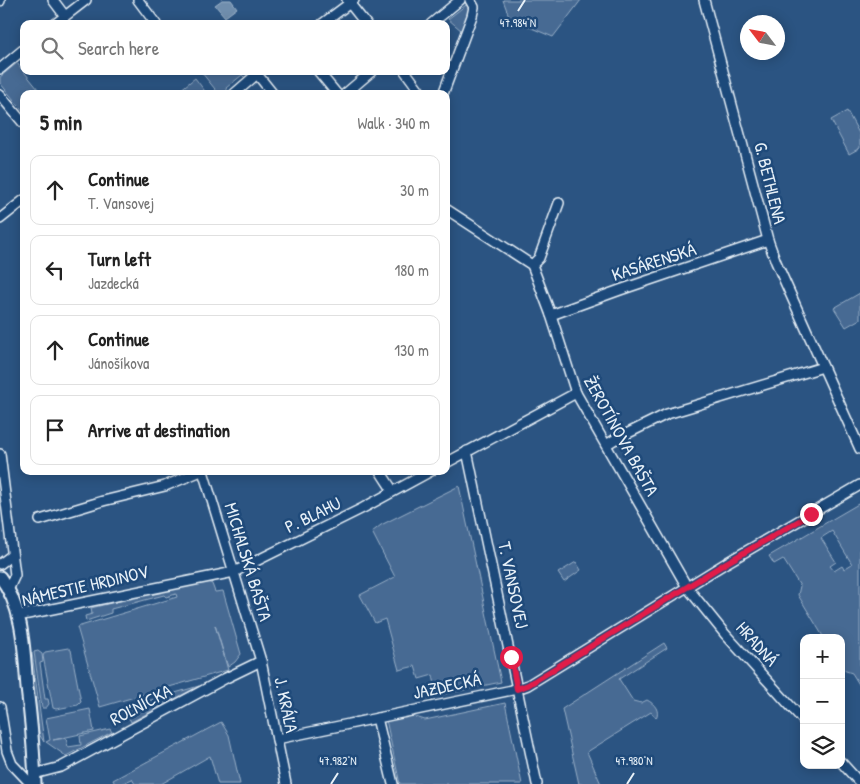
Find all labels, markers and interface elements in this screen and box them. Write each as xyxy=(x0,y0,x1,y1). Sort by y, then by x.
text: 47.984°N xyxy=(500,14,536,31)
north arrow xyxy=(740,15,785,60)
search box xyxy=(20,20,450,75)
icon: search xyxy=(38,34,66,62)
text: Search here xyxy=(78,35,159,61)
text: 5 min xyxy=(40,108,82,137)
text: Walk · 340 m xyxy=(358,112,430,134)
street label: G. BETHLENA xyxy=(748,139,793,227)
text: Continue xyxy=(88,166,149,192)
icon: ahead xyxy=(41,176,69,204)
text: 30 m xyxy=(400,179,429,201)
text: T. Vansovej xyxy=(88,192,154,214)
street label: KASÁRENSKÁ xyxy=(608,236,699,287)
text: Turn left xyxy=(88,246,151,272)
icon: left xyxy=(41,256,69,284)
text: 180 m xyxy=(395,259,429,281)
text: Jazdecká xyxy=(88,272,139,294)
text: Continue xyxy=(88,326,149,352)
icon: ahead xyxy=(41,336,69,364)
text: 130 m xyxy=(394,339,429,361)
text: Jánošíkova xyxy=(88,352,149,374)
street label: ŽEROTÍNOVA BAŠTA xyxy=(578,371,665,501)
icon: arrive xyxy=(41,416,69,444)
text: Arrive at destination xyxy=(88,417,230,443)
street label: P. BLAHU xyxy=(281,490,345,539)
street label: MICHALSKÁ BAŠTA xyxy=(219,500,278,624)
route end xyxy=(800,503,823,526)
street label: T. VANSOVEJ xyxy=(492,539,535,631)
street label: NÁMESTIE HRDINOV xyxy=(19,559,151,612)
street label: HRADNÁ xyxy=(731,616,784,672)
map controls xyxy=(800,634,845,769)
button: + xyxy=(800,634,845,679)
route start xyxy=(500,646,523,669)
street label: JAZDECKÁ xyxy=(410,666,484,705)
street label: J. KRÁĽA xyxy=(268,675,305,735)
street label: ROĽNÍCKA xyxy=(105,678,176,731)
button: − xyxy=(800,679,845,724)
button: layers xyxy=(800,724,845,769)
text: 47.982°N xyxy=(319,752,357,769)
text: 47.980°N xyxy=(615,752,653,769)

